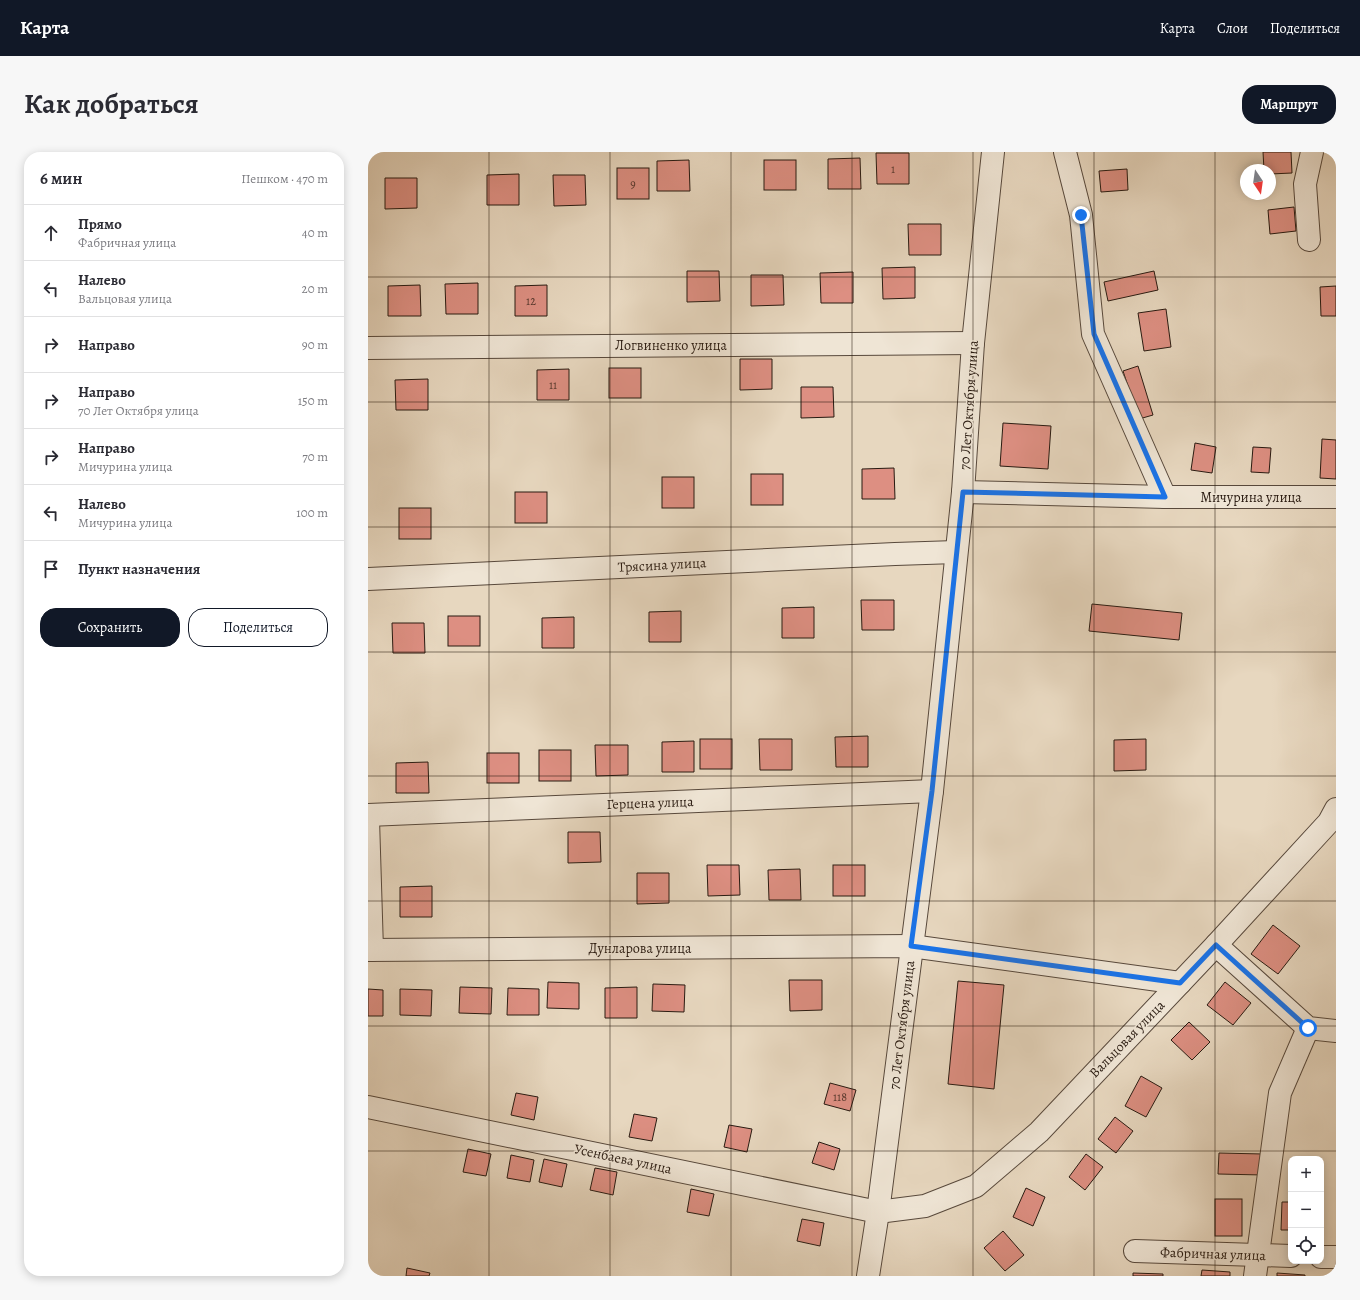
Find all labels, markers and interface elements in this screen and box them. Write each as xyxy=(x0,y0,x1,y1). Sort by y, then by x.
text: Карта xyxy=(20,15,69,41)
text: Карта xyxy=(1160,19,1195,38)
text: Слои xyxy=(1217,19,1248,38)
text: Поделиться xyxy=(1270,19,1340,38)
text: Как добраться xyxy=(24,85,199,123)
button: Маршрут xyxy=(1242,85,1336,124)
house number: 1 xyxy=(891,161,895,177)
north arrow xyxy=(1240,164,1276,200)
text: 6 мин xyxy=(40,167,82,190)
text: Пешком · 470 m xyxy=(241,170,328,187)
house number: 9 xyxy=(630,176,636,192)
route end xyxy=(1072,206,1090,224)
text: Прямо xyxy=(78,214,122,234)
icon: ahead xyxy=(40,222,62,244)
text: 40 m xyxy=(302,224,328,241)
text: Фабричная улица xyxy=(78,234,176,251)
text: Налево xyxy=(78,270,126,290)
icon: left xyxy=(40,278,62,300)
text: 20 m xyxy=(302,280,328,297)
text: Вальцовая улица xyxy=(78,290,172,307)
house number: 12 xyxy=(526,293,536,309)
icon: right xyxy=(40,334,62,356)
text: Направо xyxy=(78,335,135,355)
text: 90 m xyxy=(302,336,328,353)
street label: Логвиненко улица xyxy=(615,336,727,355)
street label: 70 Лет Октября улица xyxy=(955,339,983,470)
house number: 11 xyxy=(549,377,557,393)
text: Направо xyxy=(78,382,135,402)
icon: right xyxy=(40,390,62,412)
text: 150 m xyxy=(298,392,328,409)
text: 70 Лет Октября улица xyxy=(78,402,199,419)
text: Направо xyxy=(78,438,135,458)
icon: right xyxy=(40,446,62,468)
text: 70 m xyxy=(302,448,328,465)
text: Мичурина улица xyxy=(78,458,172,475)
street label: Мичурина улица xyxy=(1200,488,1302,507)
text: Налево xyxy=(78,494,126,514)
icon: left xyxy=(40,502,62,524)
text: 100 m xyxy=(296,504,328,521)
text: Мичурина улица xyxy=(78,514,172,531)
street label: Трясина улица xyxy=(617,553,707,577)
icon: arrive xyxy=(40,558,62,580)
text: Пункт назначения xyxy=(78,559,200,579)
button: Сохранить xyxy=(40,608,180,647)
button: Поделиться xyxy=(188,608,328,647)
street label: Герцена улица xyxy=(606,792,694,814)
street label: Дунларова улица xyxy=(589,939,692,958)
street label: 70 Лет Октября улица xyxy=(885,959,919,1091)
street label: Вальцовая улица xyxy=(1085,996,1169,1082)
route start xyxy=(1299,1019,1317,1037)
house number: 118 xyxy=(833,1089,847,1105)
street label: Усенбаева улица xyxy=(572,1139,674,1179)
map controls xyxy=(1288,1156,1324,1264)
button: + xyxy=(1288,1156,1324,1192)
button: − xyxy=(1288,1192,1324,1228)
button: locate xyxy=(1288,1228,1324,1264)
street label: Фабричная улица xyxy=(1160,1243,1267,1265)

